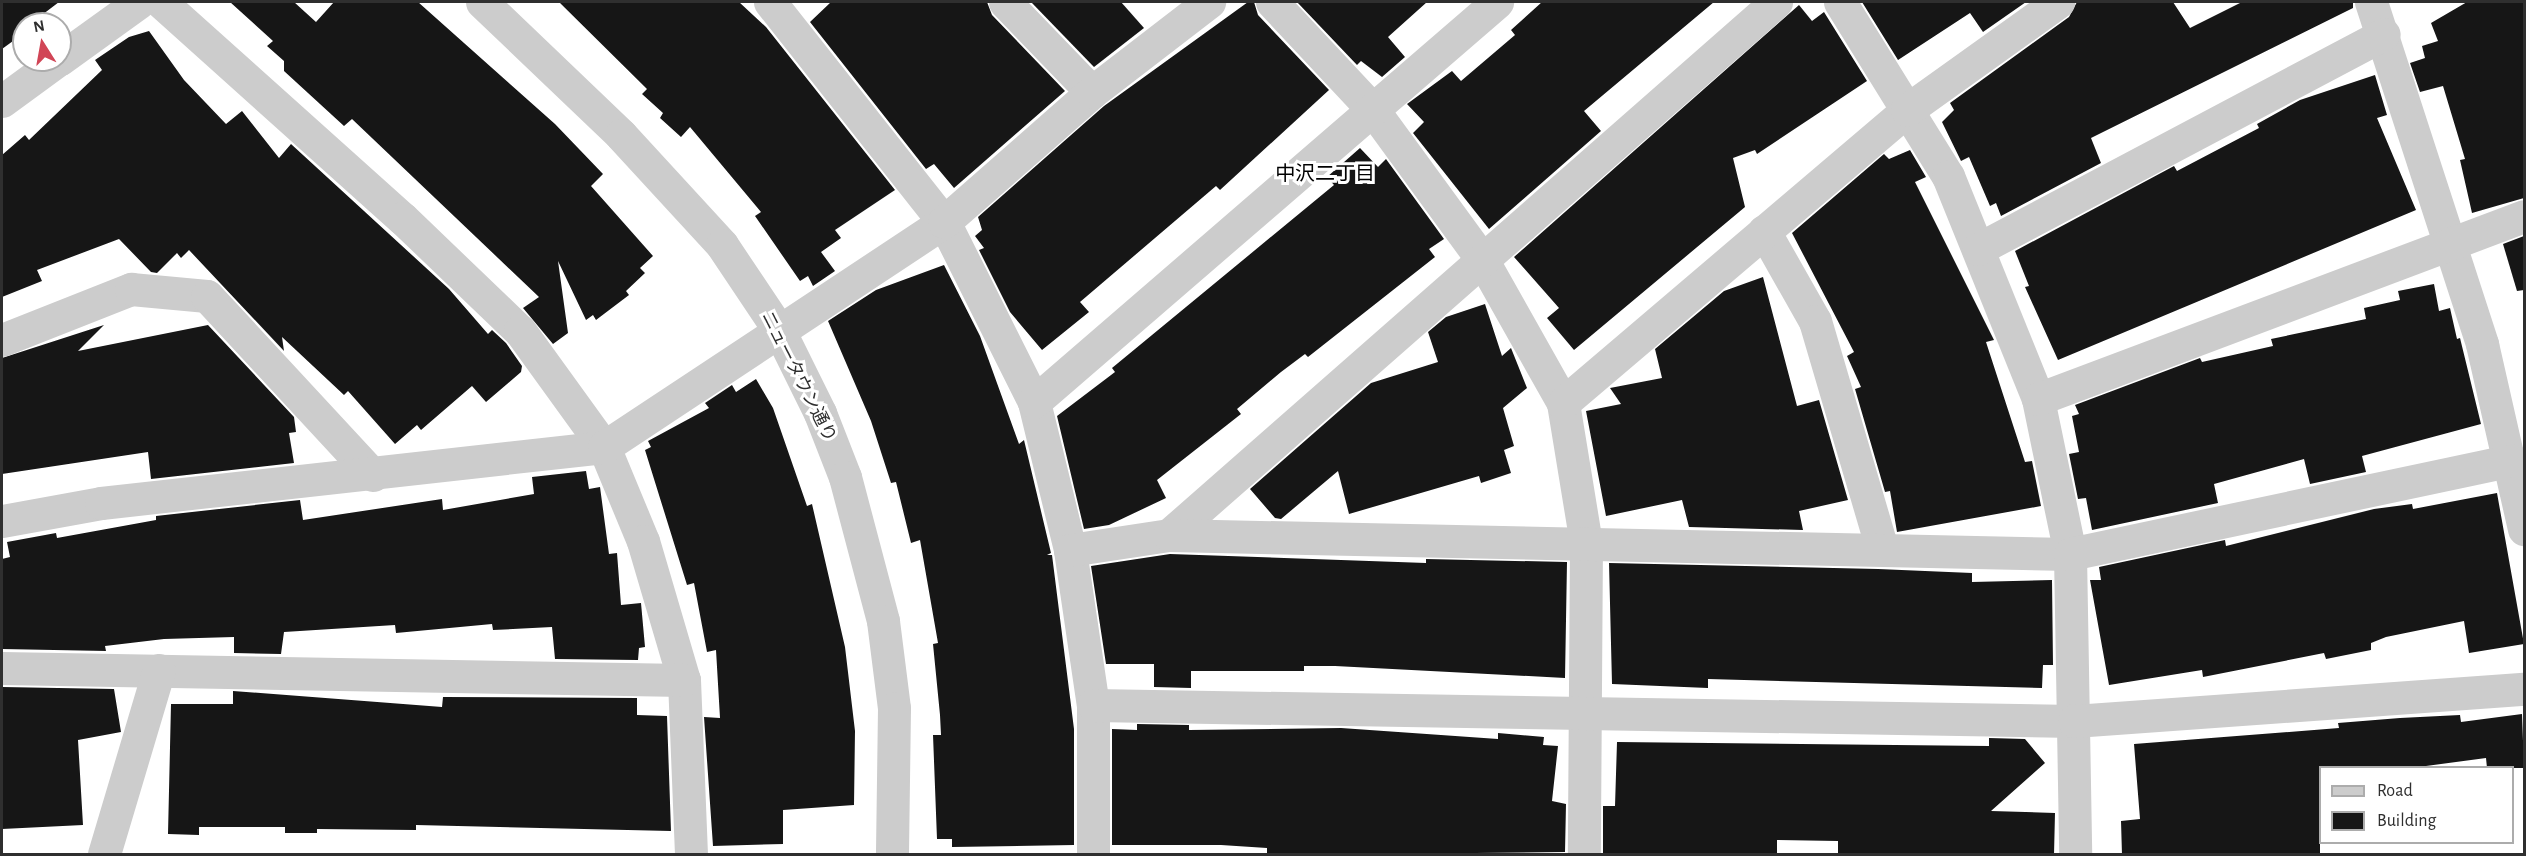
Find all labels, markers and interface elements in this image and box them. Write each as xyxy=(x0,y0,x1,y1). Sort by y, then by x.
north arrow xyxy=(12,12,72,72)
text: N xyxy=(32,17,46,35)
district label: 中沢二丁目 xyxy=(1275,162,1375,186)
street label: ニュータウン通り xyxy=(756,308,840,446)
legend xyxy=(2319,766,2514,844)
text: Road xyxy=(2377,782,2413,800)
text: Building xyxy=(2377,812,2436,830)

